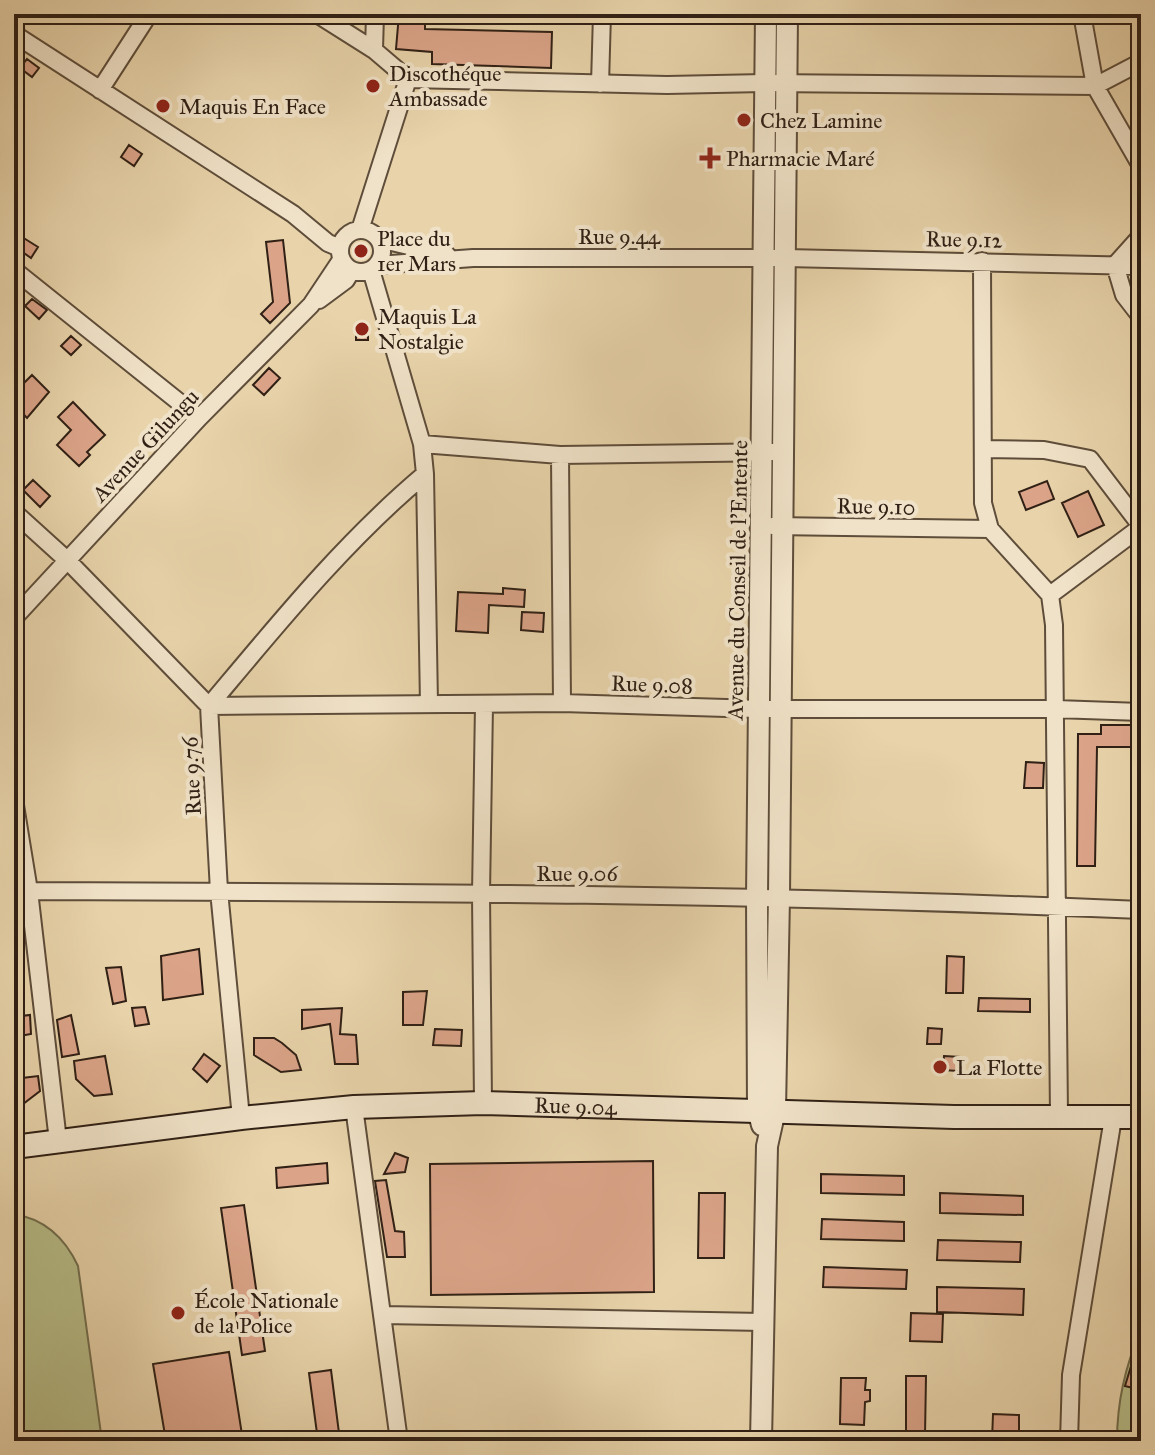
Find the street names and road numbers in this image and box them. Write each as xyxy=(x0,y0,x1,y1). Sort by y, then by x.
street label: Rue 9.44 xyxy=(578,223,661,250)
street label: Rue 9.12 xyxy=(925,225,1003,254)
street label: Avenue Gilungu xyxy=(86,383,205,508)
street label: Avenue du Conseil de l'Entente xyxy=(722,440,753,721)
street label: Rue 9.10 xyxy=(836,492,916,521)
street label: Rue 9.08 xyxy=(611,670,693,699)
street label: Rue 9.76 xyxy=(176,735,207,816)
street label: Rue 9.06 xyxy=(536,860,618,887)
street label: Rue 9.04 xyxy=(534,1092,618,1121)

